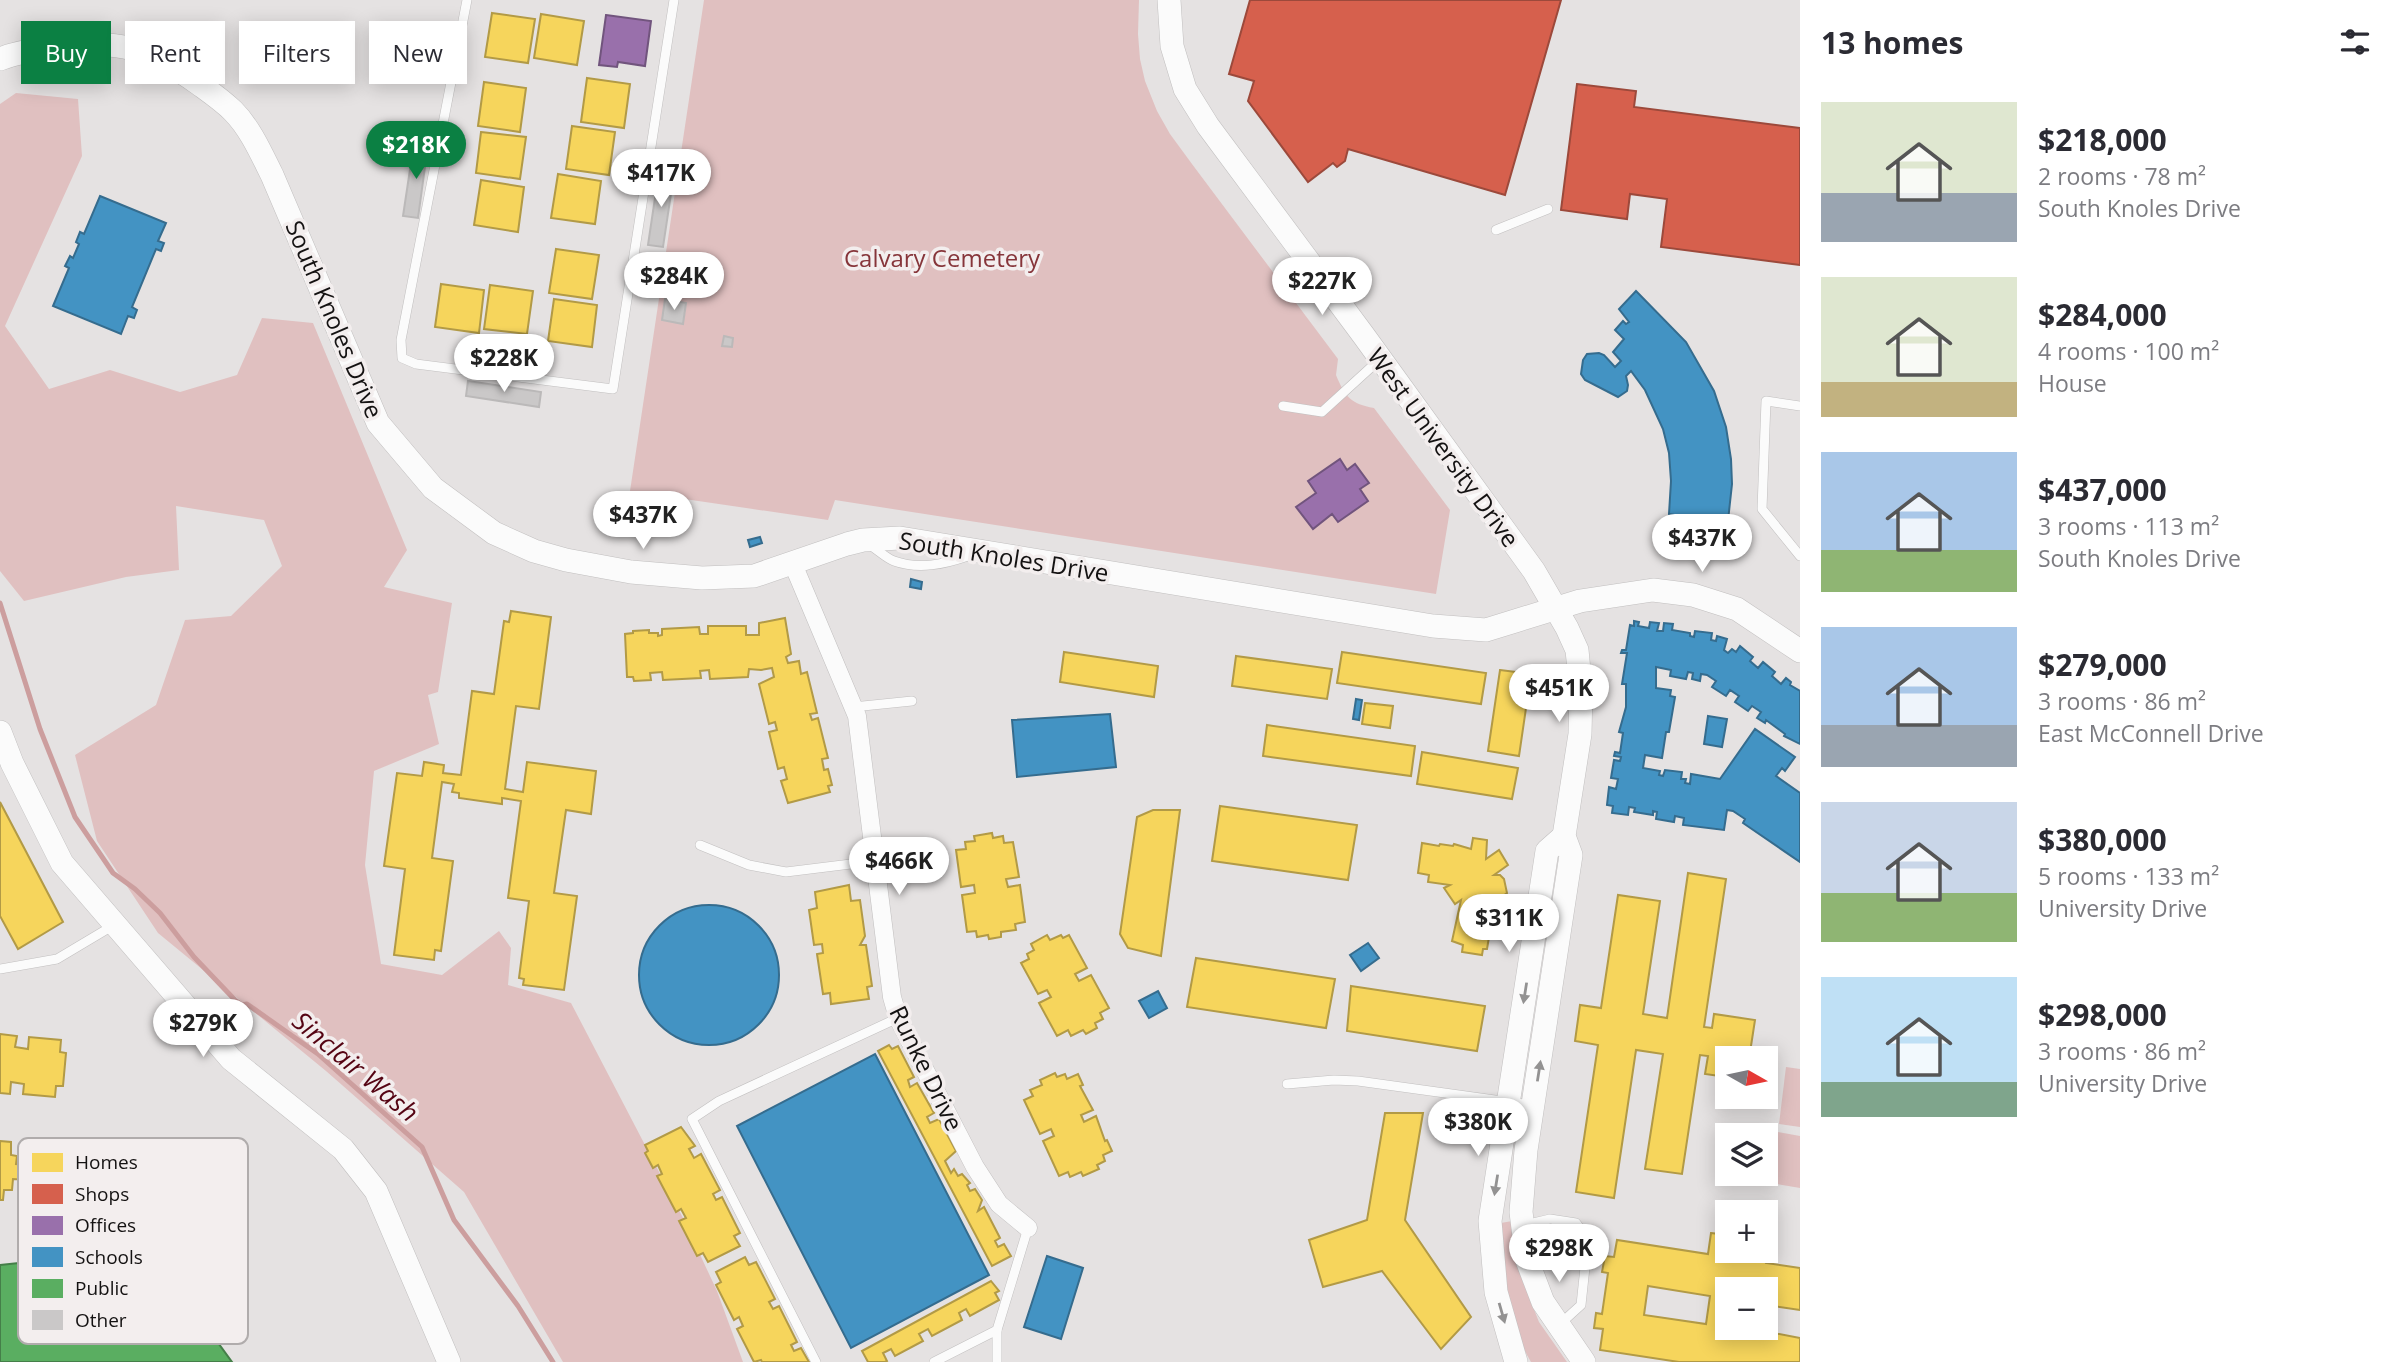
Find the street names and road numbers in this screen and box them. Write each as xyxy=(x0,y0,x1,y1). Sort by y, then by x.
street label: South Knoles Drive xyxy=(278,215,392,423)
street label: West University Drive xyxy=(1361,341,1527,553)
street label: South Knoles Drive xyxy=(897,523,1111,589)
street label: Runke Drive xyxy=(883,1000,971,1136)

